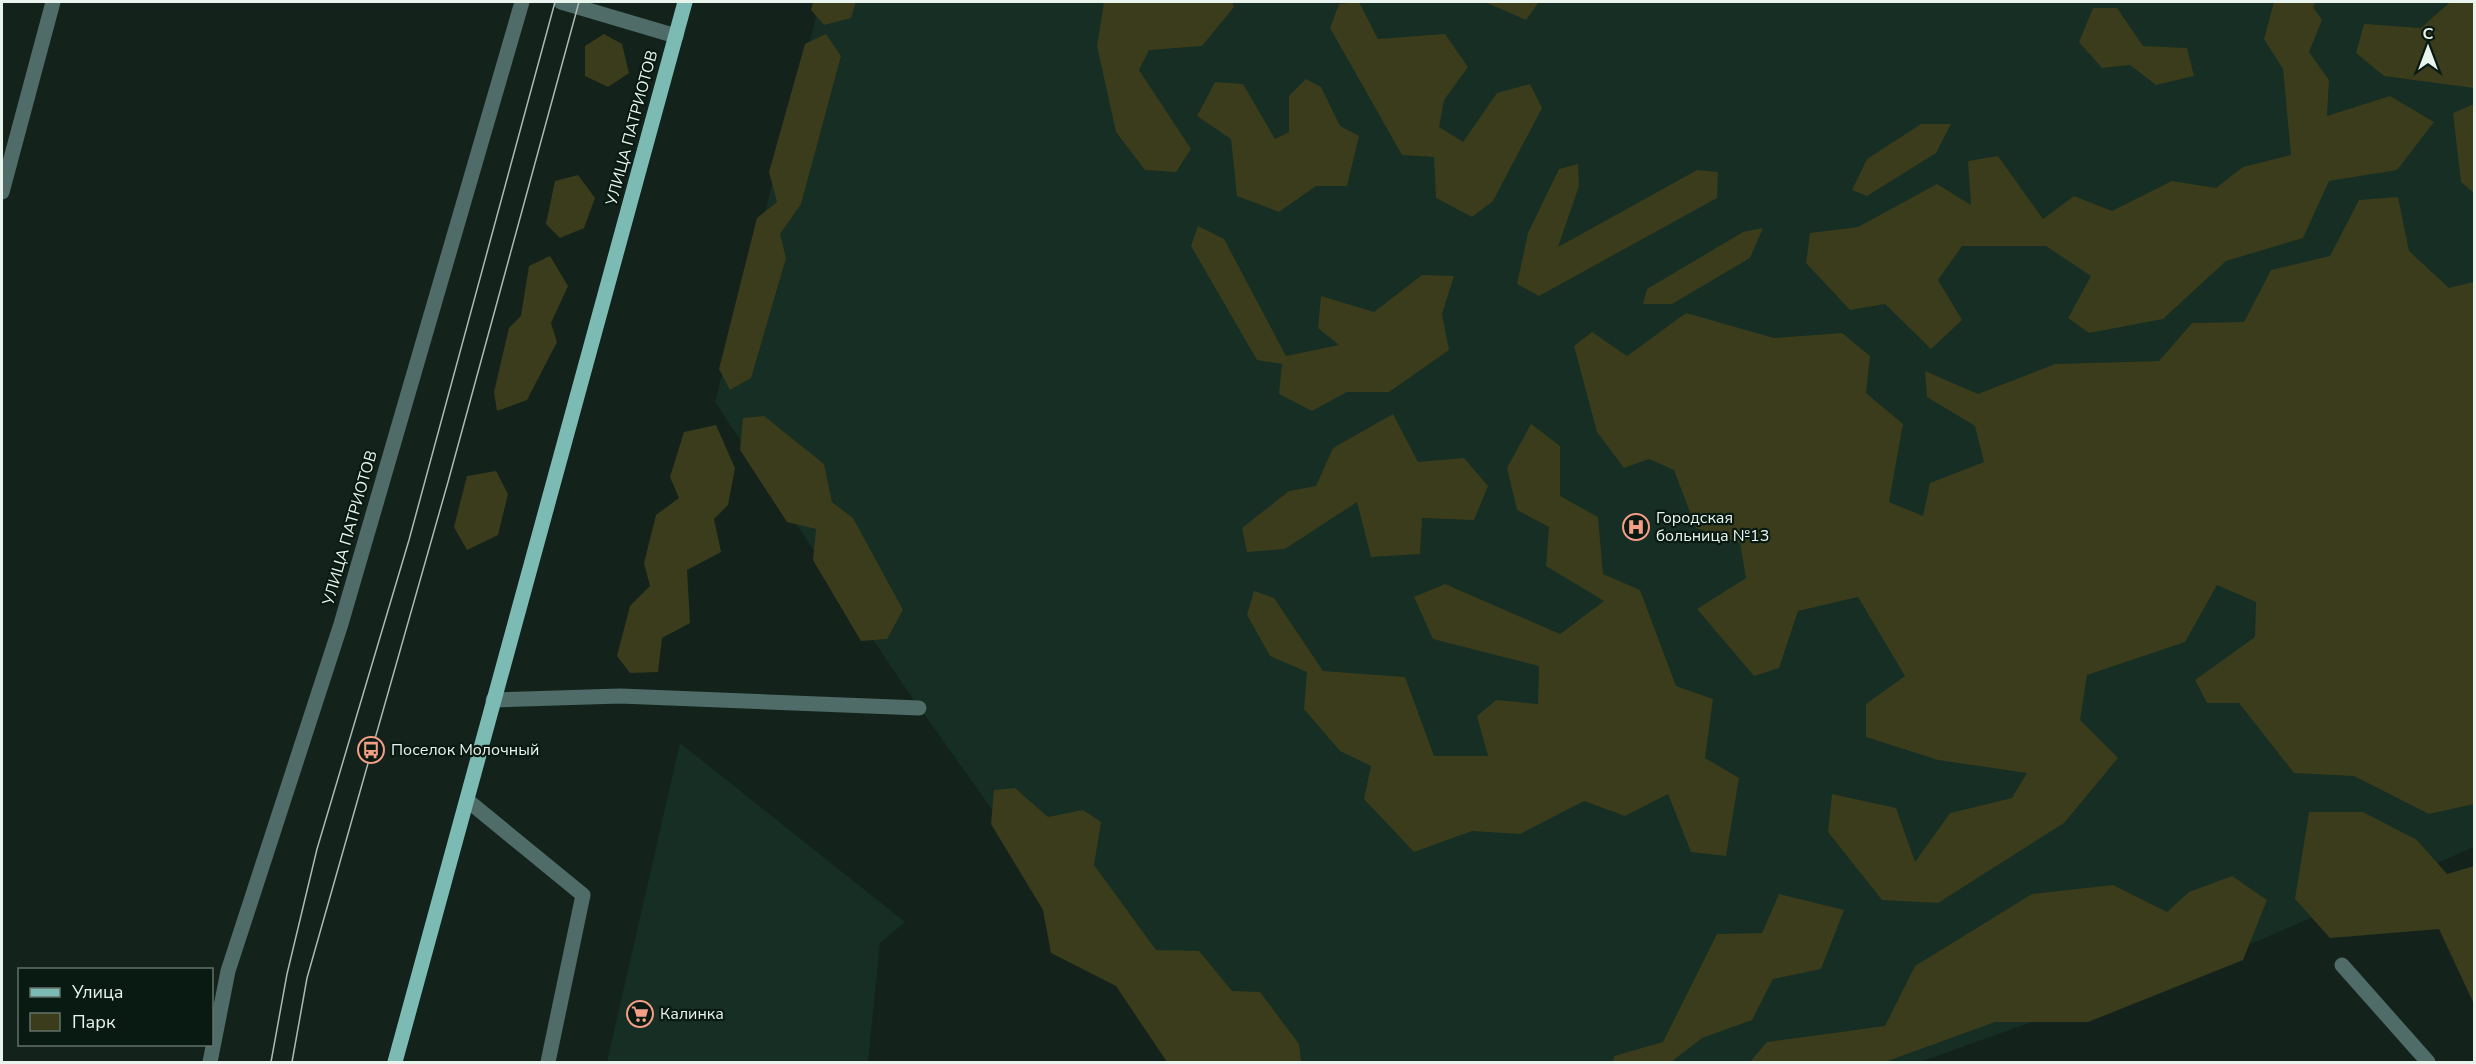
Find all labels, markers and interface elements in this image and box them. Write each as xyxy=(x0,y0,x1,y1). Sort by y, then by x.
north arrow xyxy=(2398,18,2458,78)
text: С xyxy=(2423,23,2434,45)
street label: УЛИЦА ПАТРИОТОВ xyxy=(600,48,663,209)
street label: УЛИЦА ПАТРИОТОВ xyxy=(317,448,383,609)
place label: Городская больница №13 xyxy=(1656,507,1769,547)
hospital icon: Городская больница №13 xyxy=(1621,512,1651,542)
bus stop icon: Поселок Молочный xyxy=(356,735,386,765)
place label: Поселок Молочный xyxy=(391,739,539,761)
legend xyxy=(18,968,213,1046)
text: Улица xyxy=(71,980,123,1004)
supermarket icon: Калинка xyxy=(625,999,655,1029)
place label: Калинка xyxy=(660,1003,724,1025)
text: Парк xyxy=(72,1010,116,1034)

